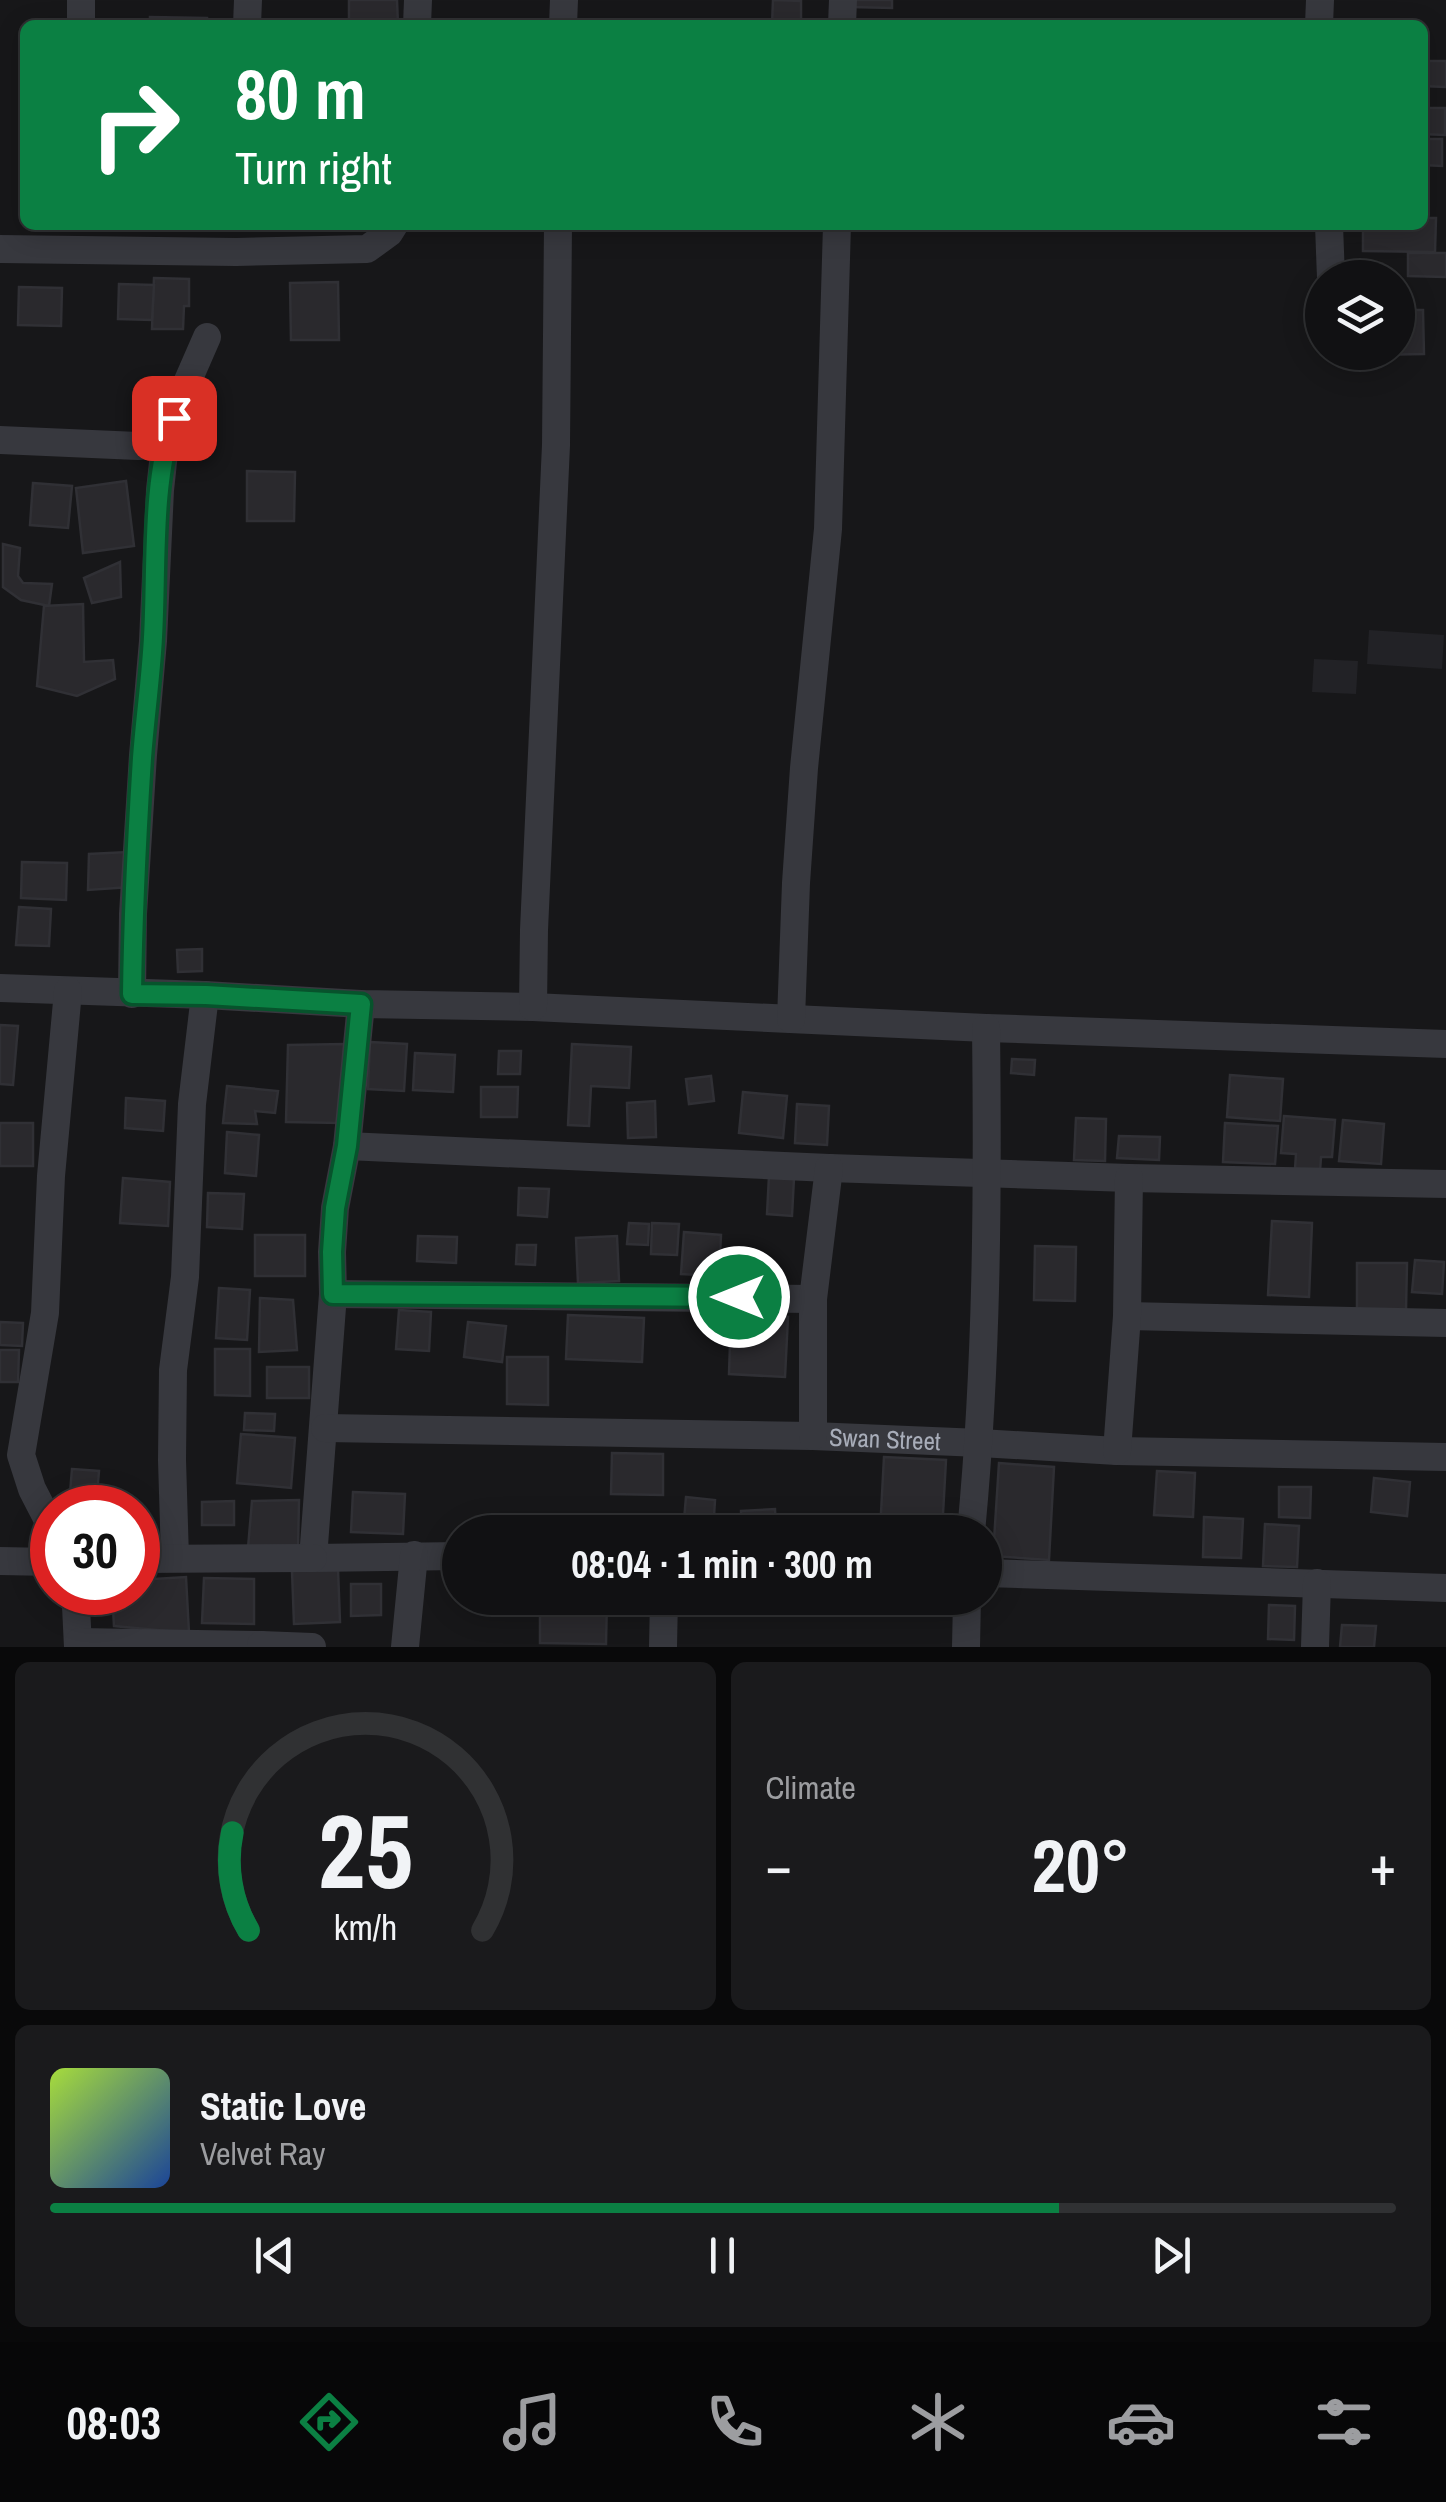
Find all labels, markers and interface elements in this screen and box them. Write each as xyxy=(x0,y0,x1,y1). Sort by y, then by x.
text: 80 m xyxy=(235,47,366,141)
icon: right xyxy=(70,60,200,190)
text: Turn right xyxy=(235,137,392,198)
map controls xyxy=(1305,260,1415,370)
button: layers xyxy=(1305,260,1415,370)
pin xyxy=(132,376,217,461)
icon: arrive xyxy=(147,391,202,446)
position arrow xyxy=(687,1245,791,1349)
street label: Swan Street xyxy=(828,1420,942,1458)
speed limit sign: 30 xyxy=(30,1485,160,1615)
text: 08:04 · 1 min · 300 m xyxy=(571,1539,873,1590)
text: Climate xyxy=(766,1766,856,1809)
text: 25 xyxy=(318,1780,413,1920)
text: 20° xyxy=(1032,1814,1130,1915)
text: − xyxy=(766,1828,792,1902)
text: + xyxy=(1370,1828,1396,1902)
text: km/h xyxy=(333,1903,397,1951)
text: Static Love xyxy=(200,2081,366,2132)
text: Velvet Ray xyxy=(200,2132,325,2175)
icon: previous xyxy=(247,2228,302,2283)
icon: pause xyxy=(695,2228,750,2283)
icon: next xyxy=(1144,2228,1199,2283)
icon: directions xyxy=(294,2387,364,2457)
icon: music xyxy=(497,2387,567,2457)
icon: phone xyxy=(700,2387,770,2457)
icon: climate xyxy=(903,2387,973,2457)
icon: car xyxy=(1106,2387,1176,2457)
icon: filters xyxy=(1309,2387,1379,2457)
text: 08:03 xyxy=(67,2392,161,2453)

